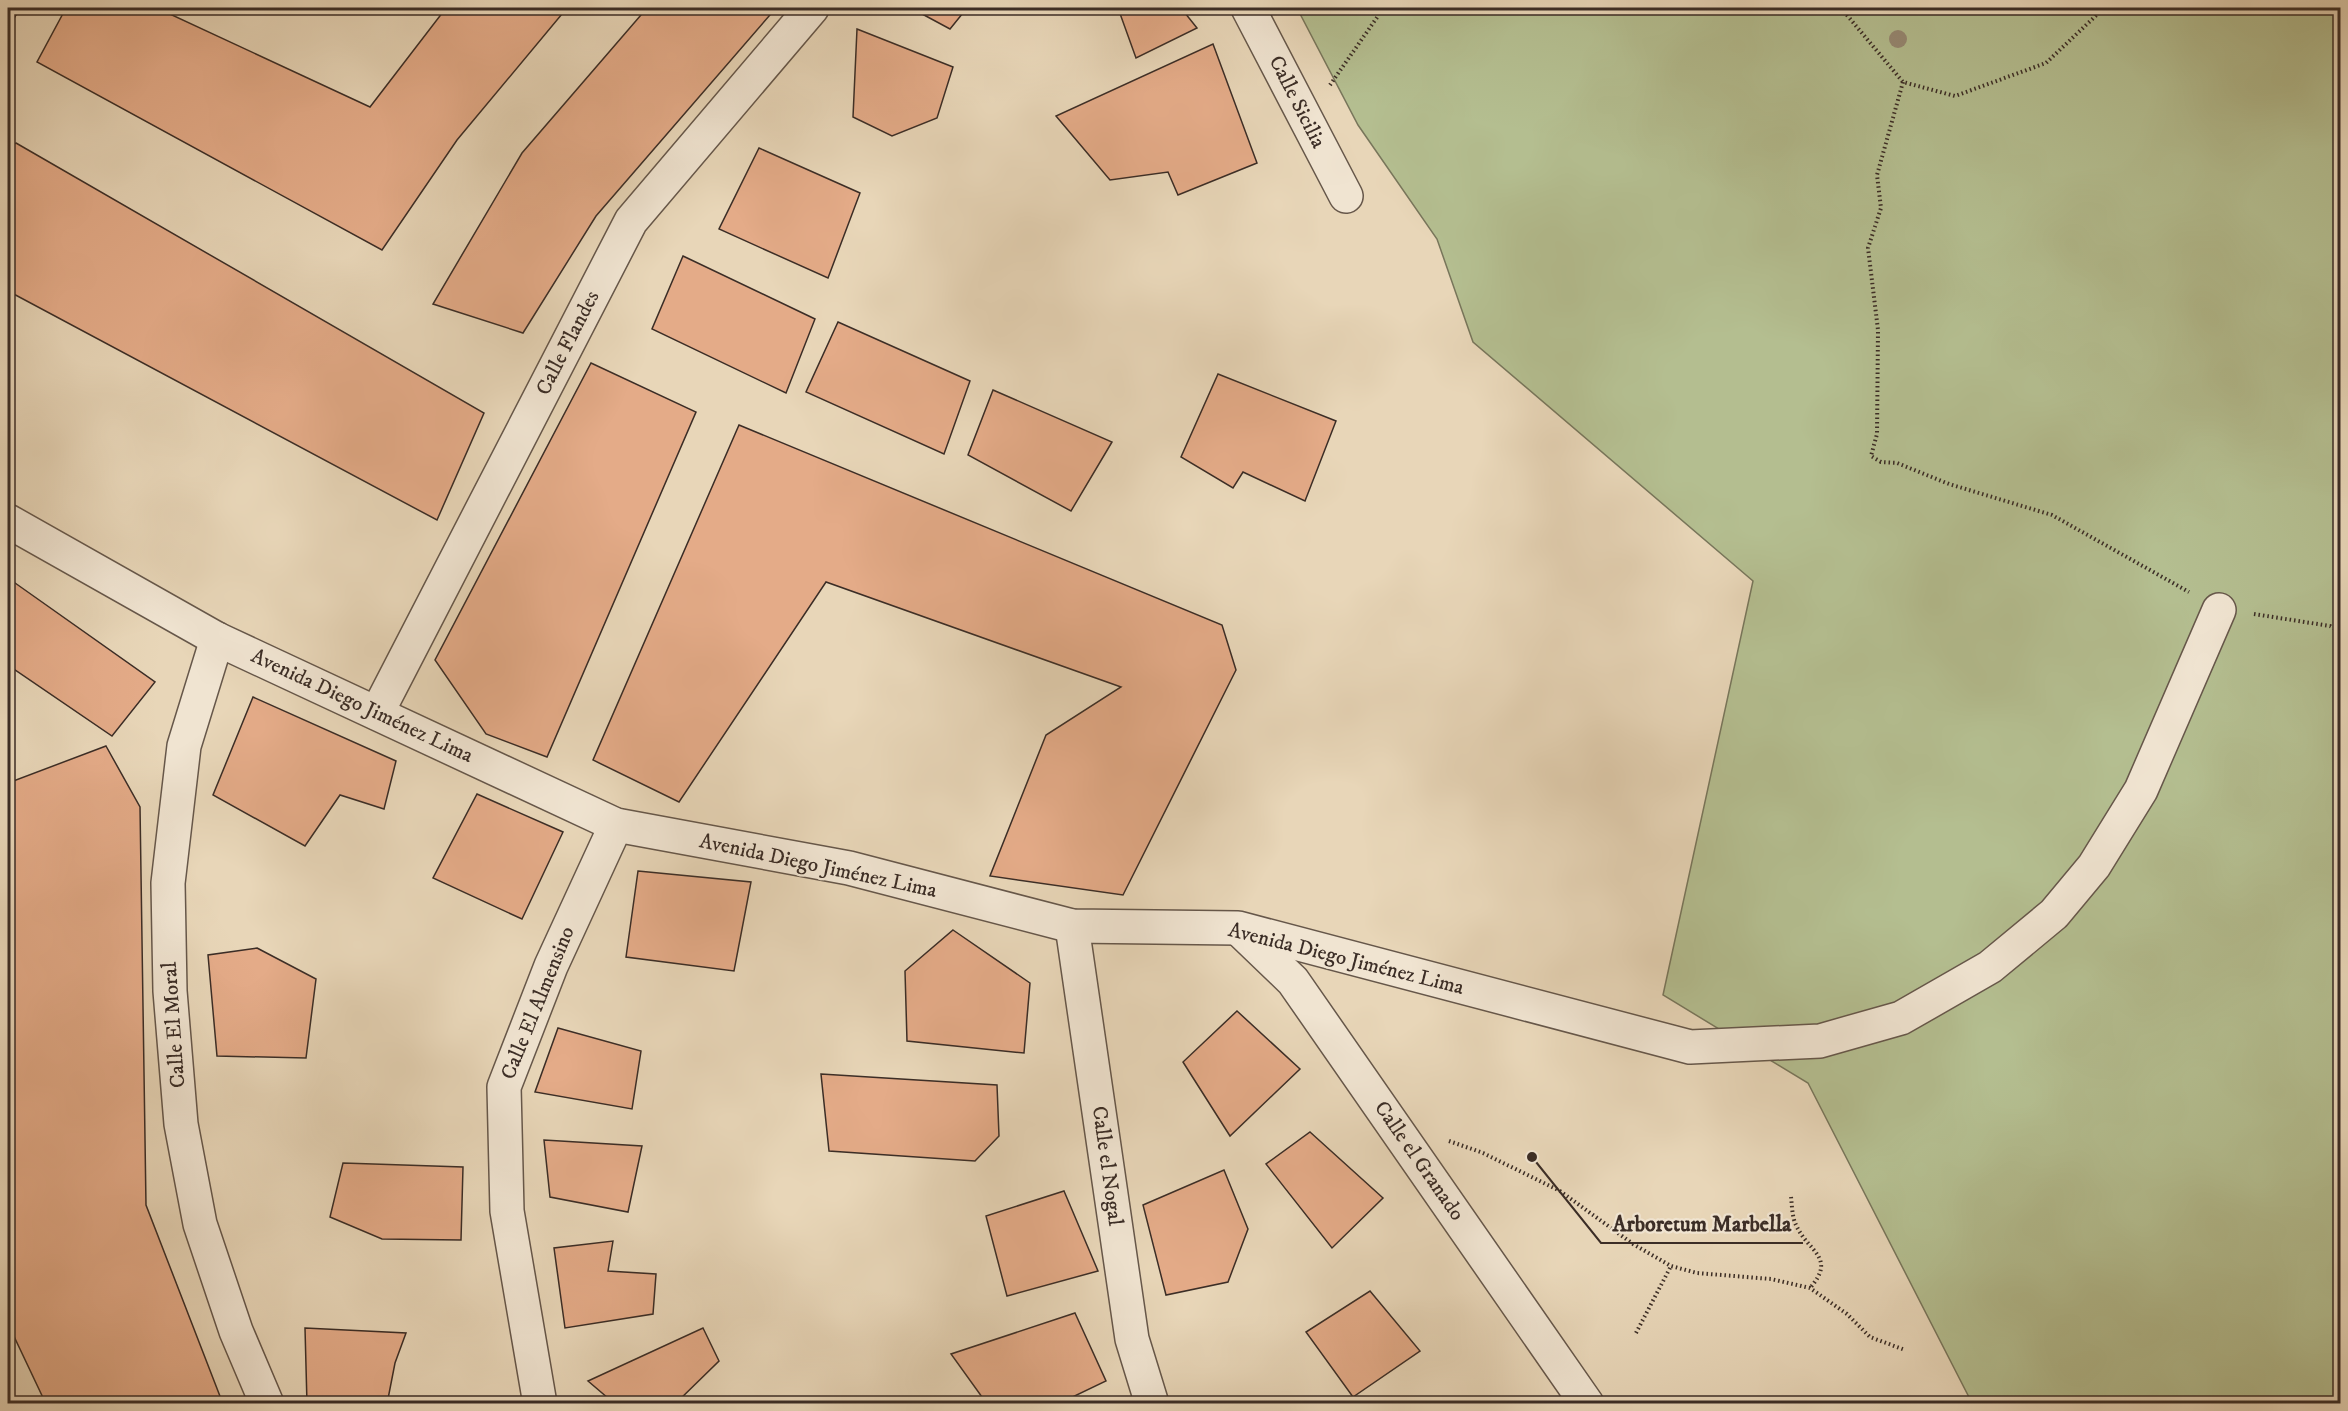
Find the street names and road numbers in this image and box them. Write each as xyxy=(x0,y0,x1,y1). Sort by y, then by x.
street label: Calle Sicilia xyxy=(1263,51,1331,153)
street label: Calle Flandes xyxy=(531,286,605,400)
street label: Avenida Diego Jiménez Lima xyxy=(247,643,477,769)
street label: Avenida Diego Jiménez Lima xyxy=(697,828,939,904)
street label: Avenida Diego Jiménez Lima xyxy=(1225,917,1467,1001)
street label: Calle El Almensino xyxy=(495,923,581,1083)
street label: Calle El Moral xyxy=(157,960,191,1089)
street label: Calle el Granado xyxy=(1368,1096,1470,1226)
street label: Calle el Nogal xyxy=(1086,1104,1128,1228)

